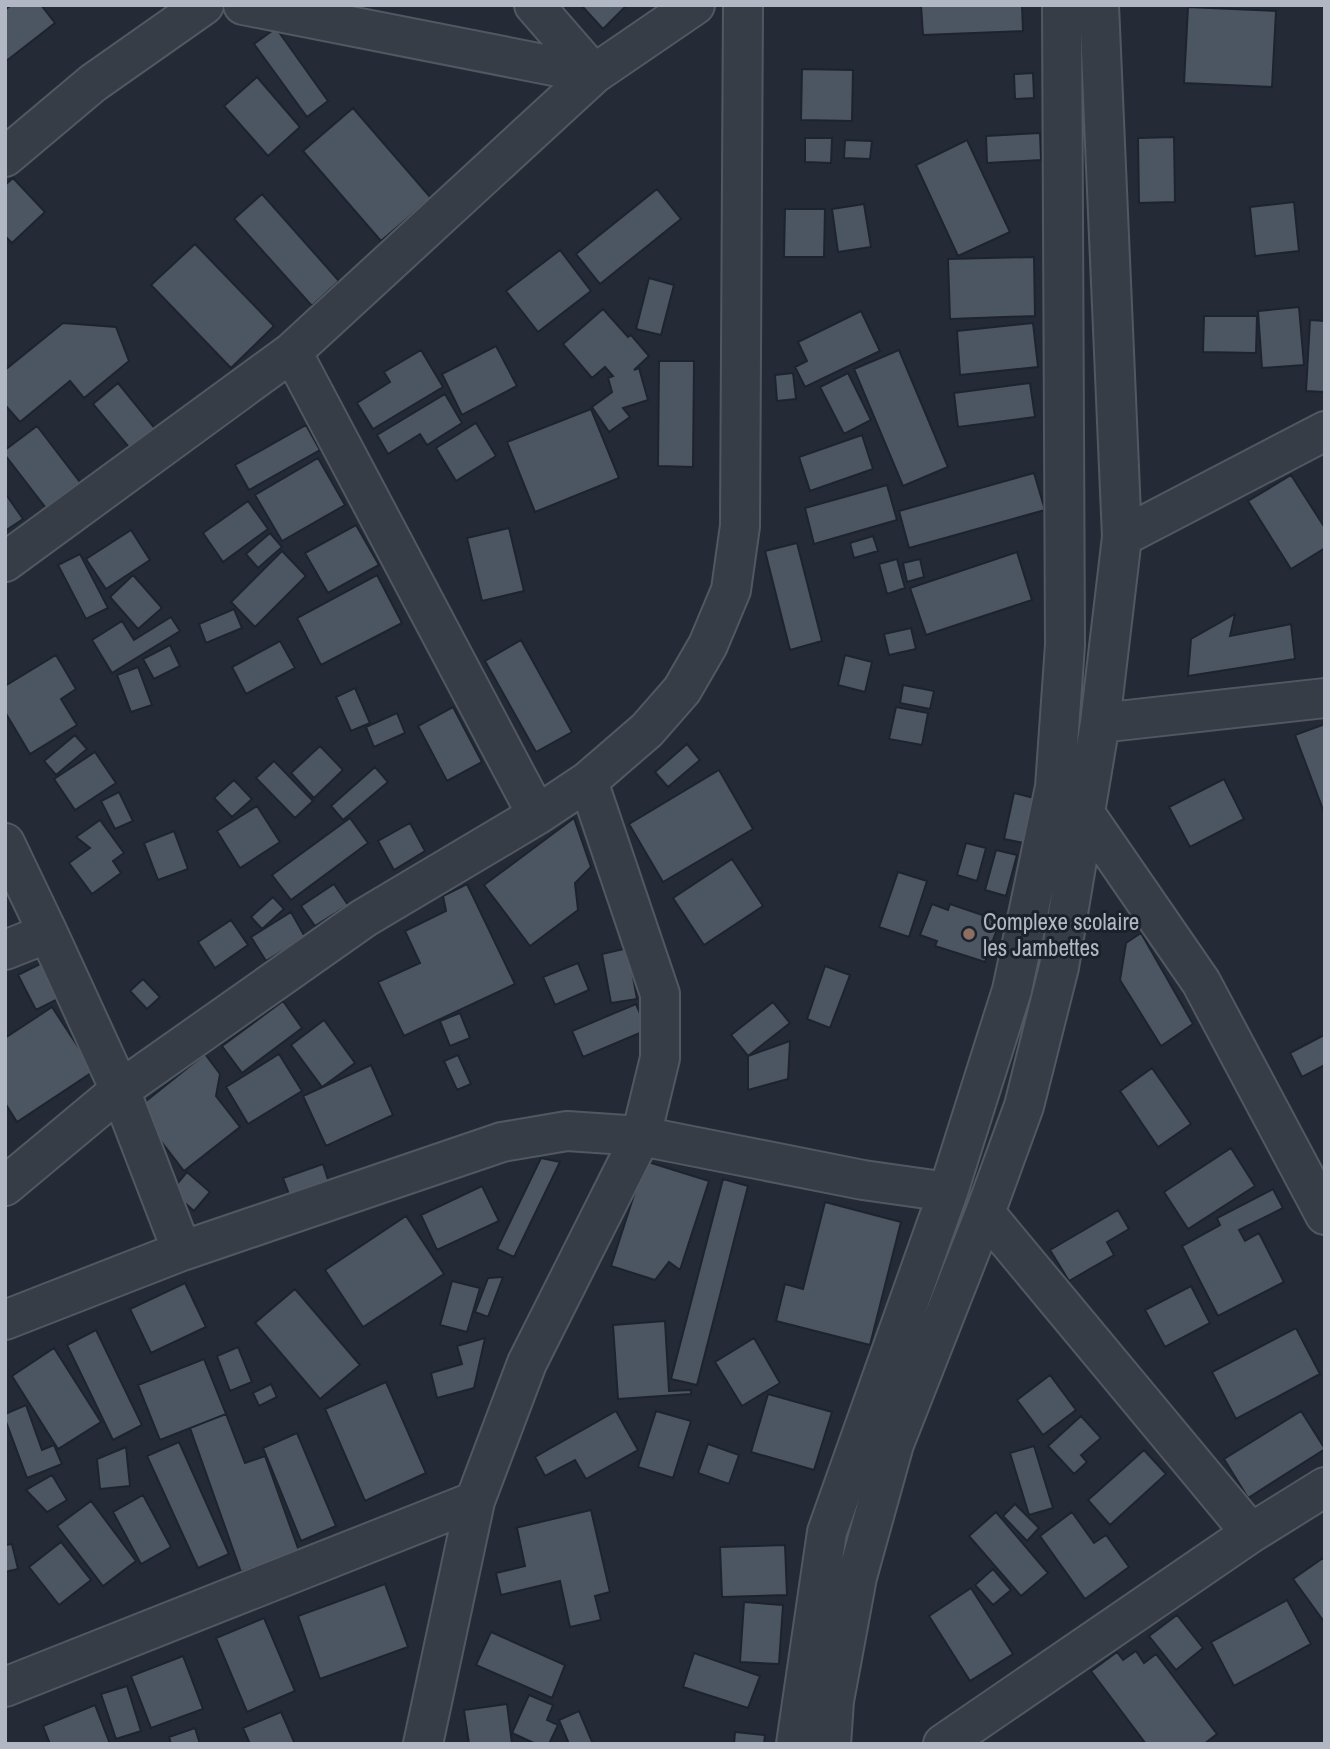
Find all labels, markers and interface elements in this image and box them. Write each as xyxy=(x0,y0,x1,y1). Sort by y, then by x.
place label: Complexe scolaire les Jambettes xyxy=(983,906,1139,963)
marker: Complexe scolaire les Jambettes xyxy=(961,926,977,942)

